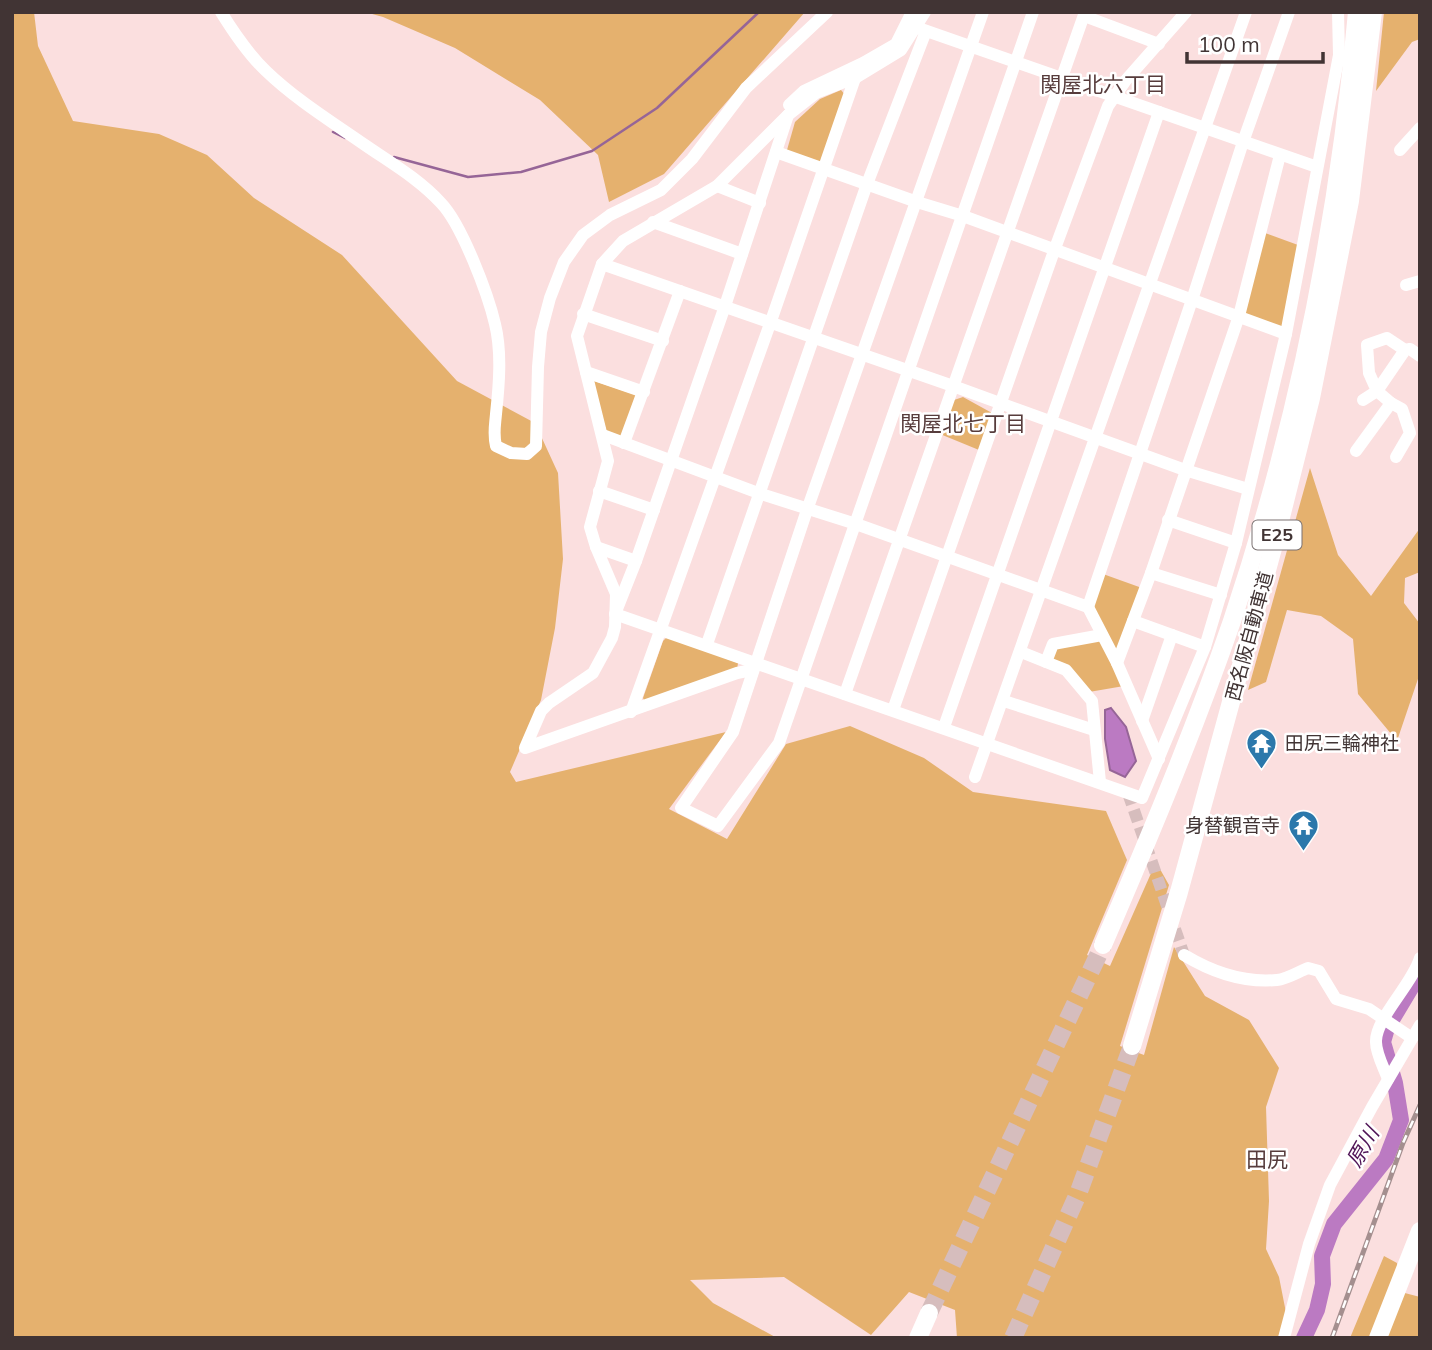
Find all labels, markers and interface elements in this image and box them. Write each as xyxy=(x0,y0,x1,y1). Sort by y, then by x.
scale bar xyxy=(1187,21,1324,65)
text: 100 m xyxy=(1198,31,1260,57)
district label: 関屋北六丁目 xyxy=(1040,71,1166,97)
district label: 関屋北七丁目 xyxy=(900,410,1026,436)
road number: E25 xyxy=(1252,520,1302,550)
street label: 西名阪自動車道 xyxy=(1220,569,1278,703)
temple icon: 田尻三輪神社 xyxy=(1245,726,1279,770)
place label: 田尻三輪神社 xyxy=(1285,731,1399,755)
temple icon: 身替観音寺 xyxy=(1286,808,1320,852)
place label: 身替観音寺 xyxy=(1185,813,1280,837)
water label: 原川 xyxy=(1340,1120,1385,1171)
district label: 田尻 xyxy=(1246,1146,1288,1172)

